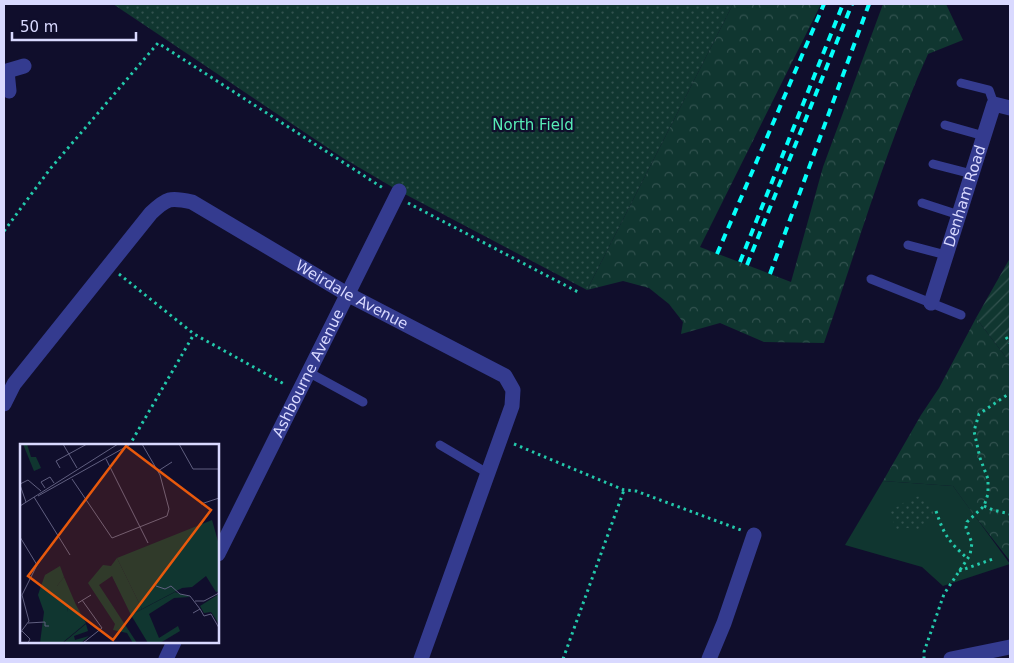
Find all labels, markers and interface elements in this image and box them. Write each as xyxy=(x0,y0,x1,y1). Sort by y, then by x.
scale bar xyxy=(12,10,136,42)
text: 50 m xyxy=(20,18,58,36)
park label: North Field xyxy=(492,116,574,134)
street label: Denham Road xyxy=(940,143,989,250)
street label: Weirdale Avenue xyxy=(292,256,411,333)
street label: Ashbourne Avenue xyxy=(269,306,348,440)
inset map xyxy=(20,444,219,643)

